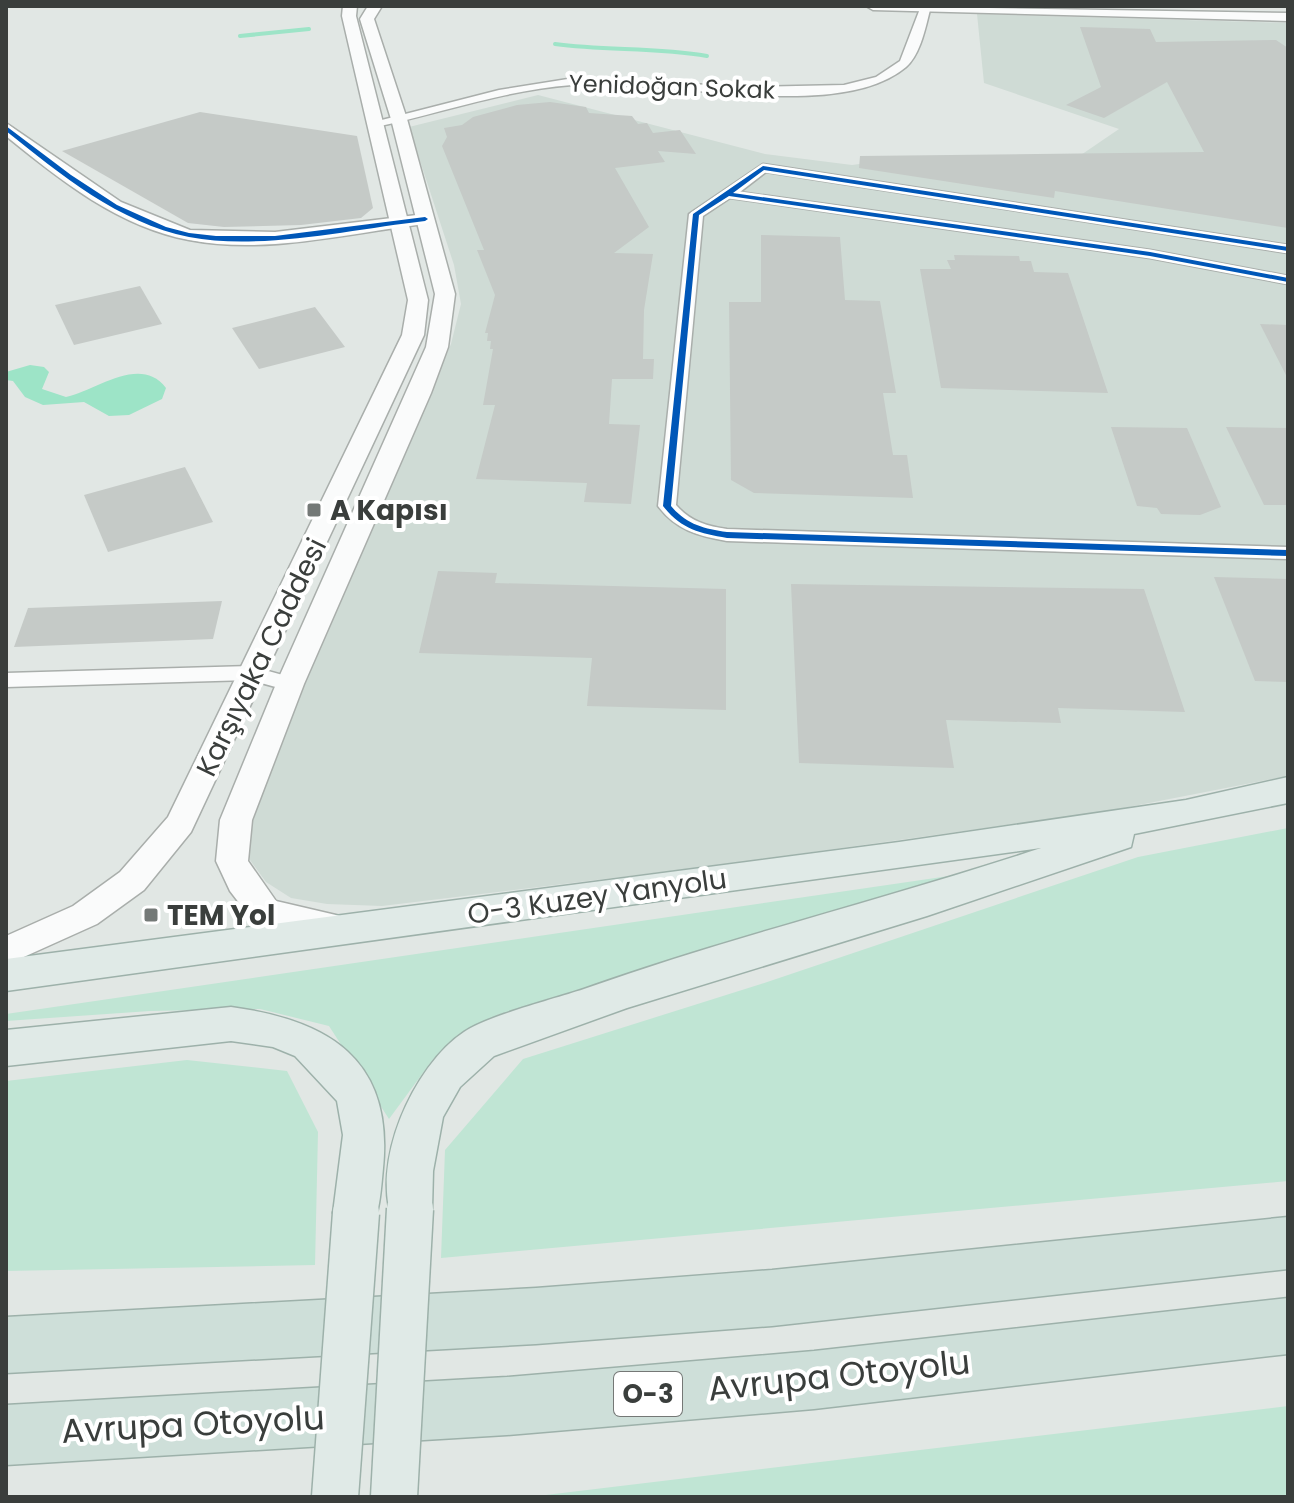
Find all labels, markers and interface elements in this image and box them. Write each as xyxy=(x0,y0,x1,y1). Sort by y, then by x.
street label: Yenidoğan Sokak xyxy=(568,66,776,107)
place label: A Kapısı xyxy=(330,491,448,530)
marker: A Kapısı xyxy=(305,501,323,519)
street label: Karşıyaka Caddesi xyxy=(187,532,336,783)
street label: O-3 Kuzey Yanyolu xyxy=(465,859,729,934)
place label: TEM Yol xyxy=(167,896,275,935)
marker: TEM Yol xyxy=(142,906,160,924)
street label: Avrupa Otoyolu xyxy=(706,1337,972,1413)
road number: O-3 xyxy=(614,1372,682,1416)
street label: Avrupa Otoyolu xyxy=(60,1393,326,1455)

